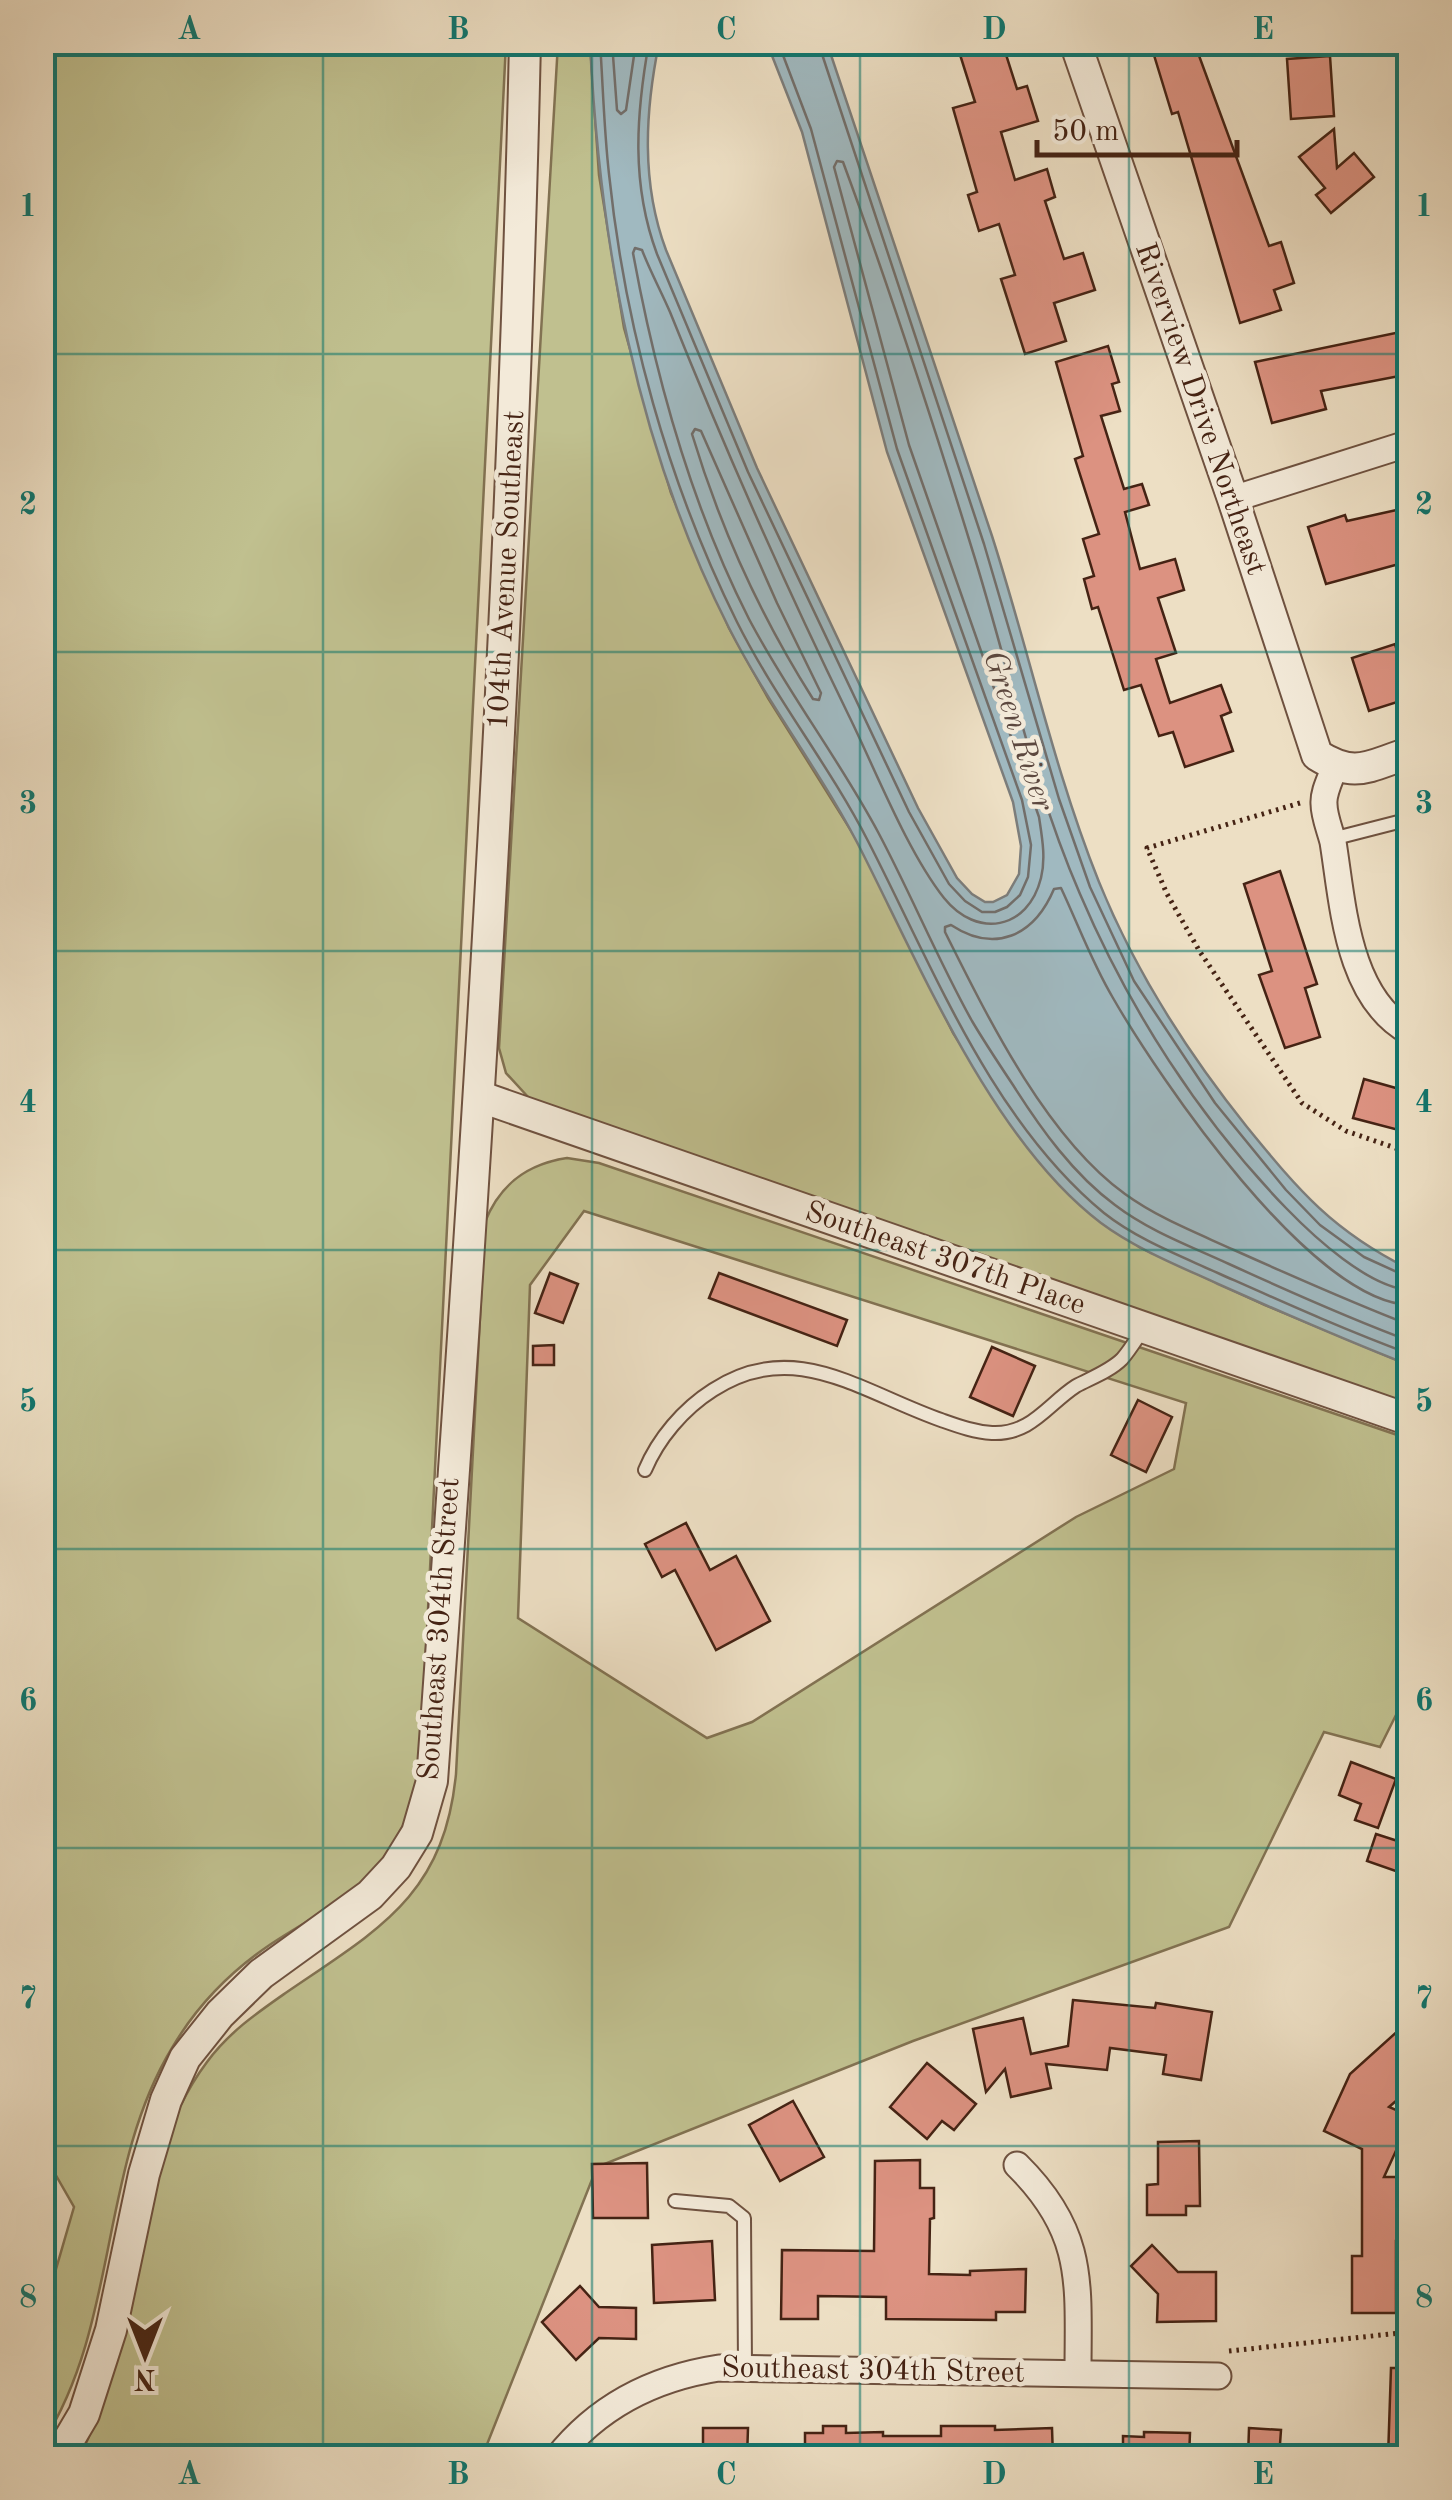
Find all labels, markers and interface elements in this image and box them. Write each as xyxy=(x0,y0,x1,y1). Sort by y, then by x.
text: A xyxy=(177,15,201,47)
text: B xyxy=(447,15,469,47)
text: C xyxy=(715,15,737,47)
text: D xyxy=(981,15,1007,47)
text: E xyxy=(1252,15,1274,47)
scale bar xyxy=(1037,95,1237,157)
text: 50 m xyxy=(1052,117,1119,147)
text: 1 xyxy=(19,192,37,224)
text: 1 xyxy=(1415,192,1433,224)
street label: Riverview Drive Northeast xyxy=(1129,239,1271,579)
street label: 104th Avenue Southeast xyxy=(484,410,530,730)
text: 2 xyxy=(19,490,37,522)
text: 2 xyxy=(1415,490,1433,522)
water label: Green River xyxy=(976,647,1058,816)
text: 3 xyxy=(19,789,37,821)
text: 3 xyxy=(1415,789,1433,821)
text: 4 xyxy=(19,1088,37,1120)
text: 4 xyxy=(1415,1088,1433,1120)
street label: Southeast 307th Place xyxy=(801,1197,1089,1321)
text: 5 xyxy=(19,1387,37,1419)
text: 5 xyxy=(1415,1387,1433,1419)
street label: Southeast 304th Street xyxy=(414,1476,466,1782)
text: 6 xyxy=(19,1686,37,1718)
text: 6 xyxy=(1415,1686,1433,1718)
text: 7 xyxy=(19,1984,37,2016)
text: 7 xyxy=(1415,1984,1433,2016)
text: 8 xyxy=(19,2283,37,2315)
text: 8 xyxy=(1415,2283,1433,2315)
north arrow xyxy=(95,2305,195,2405)
street label: Southeast 304th Street xyxy=(721,2353,1025,2389)
text: N xyxy=(134,2363,156,2391)
text: A xyxy=(177,2460,201,2492)
text: B xyxy=(447,2460,469,2492)
text: C xyxy=(715,2460,737,2492)
text: D xyxy=(981,2460,1007,2492)
text: E xyxy=(1252,2460,1274,2492)

